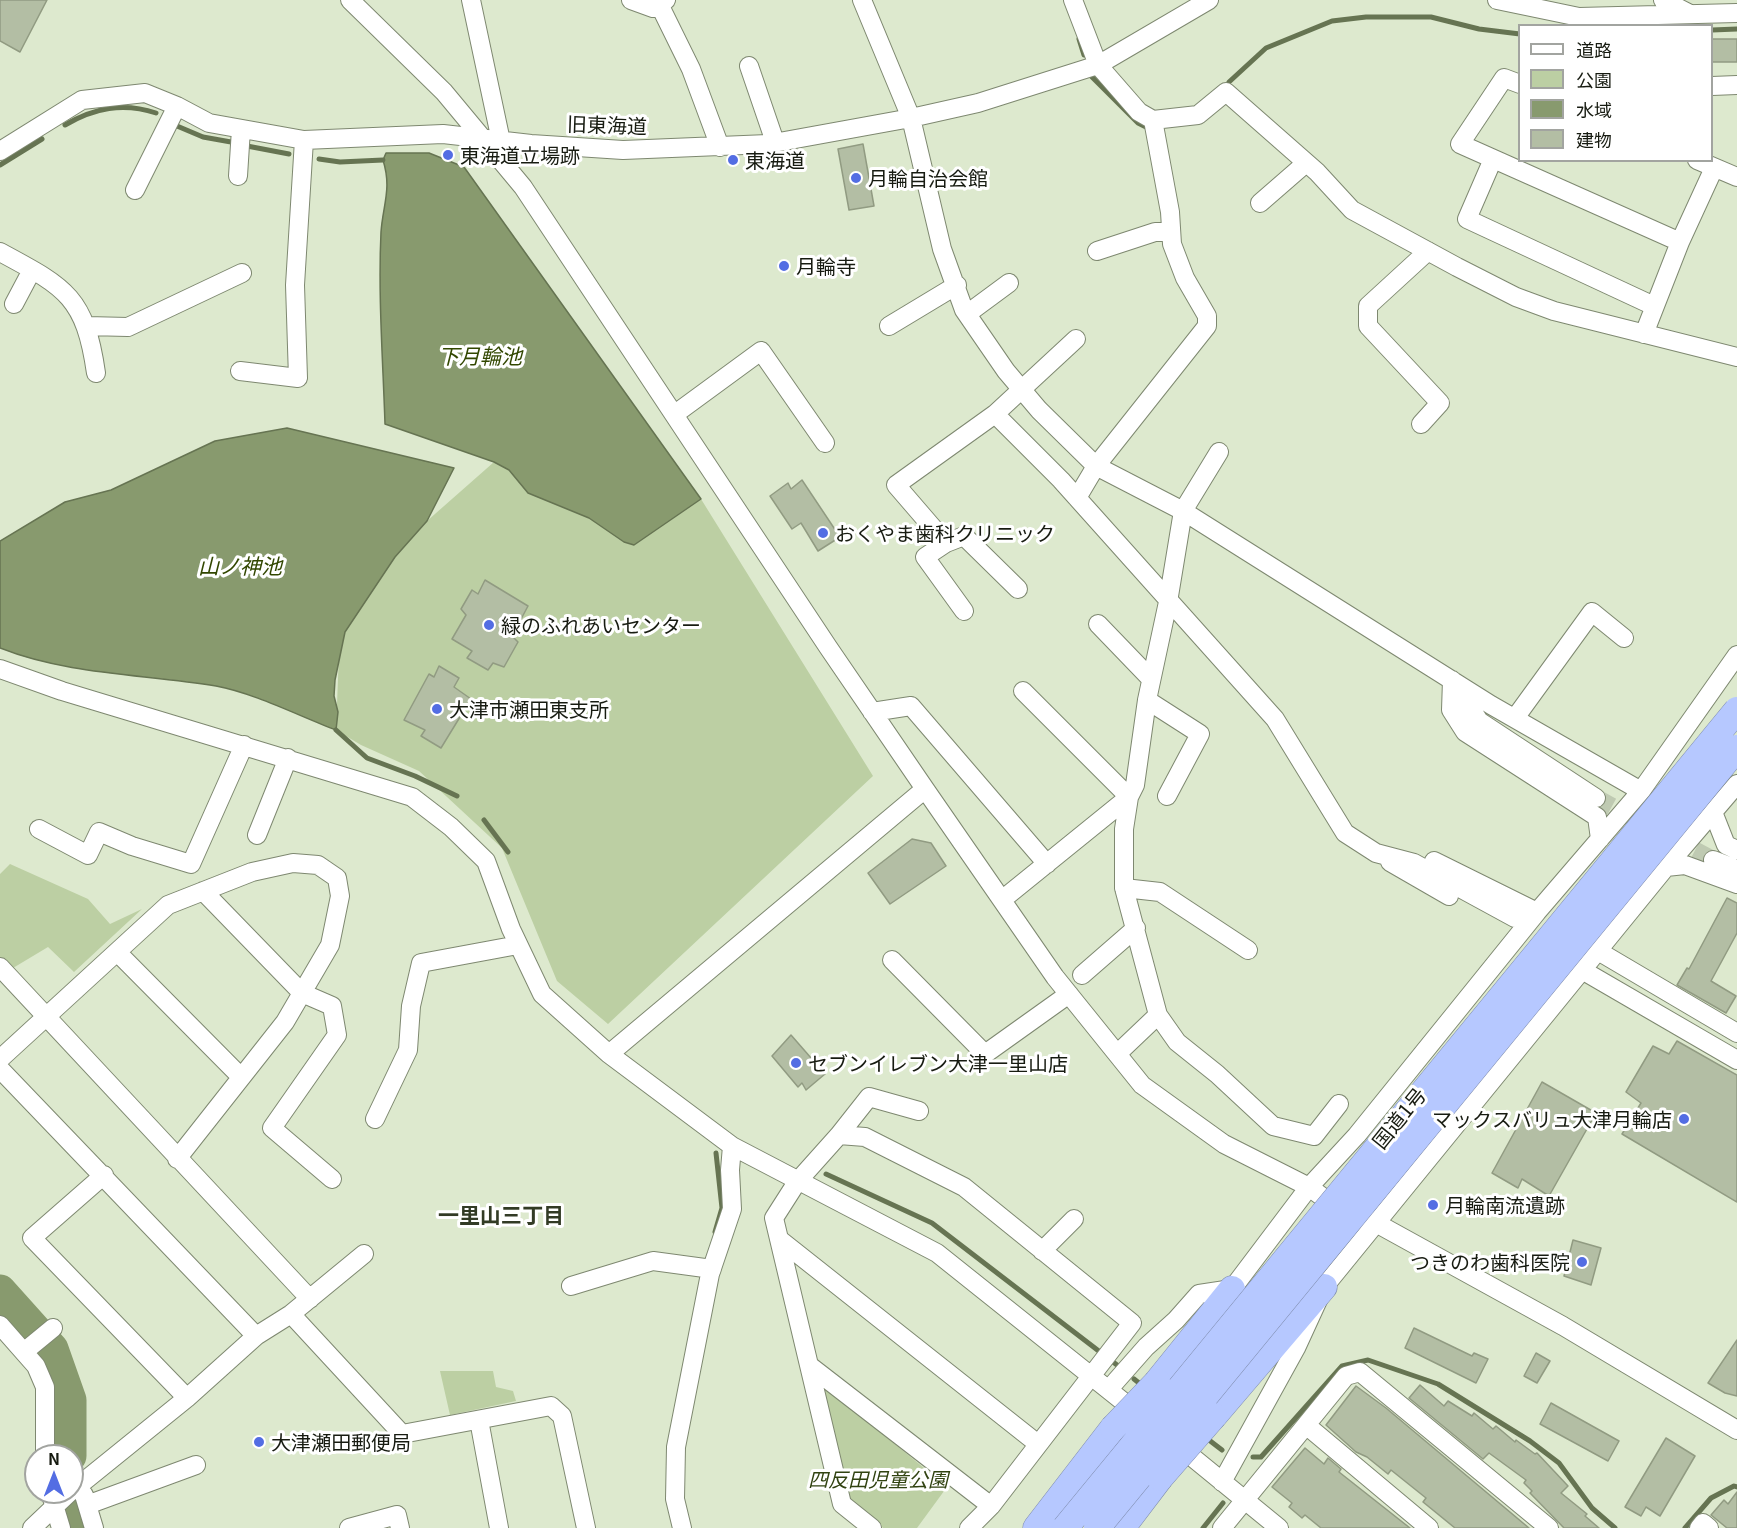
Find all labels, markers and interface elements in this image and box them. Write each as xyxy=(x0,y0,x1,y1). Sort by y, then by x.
legend xyxy=(1518,24,1713,162)
text: 道路 xyxy=(1576,36,1612,62)
text: 公園 xyxy=(1576,66,1612,92)
text: 水域 xyxy=(1576,96,1612,122)
street label: 旧東海道 xyxy=(567,112,647,138)
text: 建物 xyxy=(1576,126,1612,152)
place label: 東海道立場跡 xyxy=(460,143,580,167)
marker: 東海道立場跡 xyxy=(441,148,455,162)
place label: 東海道 xyxy=(745,148,805,172)
marker: 東海道 xyxy=(726,153,740,167)
place label: 月輪自治会館 xyxy=(868,166,988,190)
marker: 月輪自治会館 xyxy=(849,171,863,185)
place label: 月輪寺 xyxy=(796,254,856,278)
marker: 月輪寺 xyxy=(777,259,791,273)
water label: 下月輪池 xyxy=(438,343,522,369)
place label: おくやま歯科クリニック xyxy=(835,521,1055,545)
marker: おくやま歯科クリニック xyxy=(816,526,830,540)
water label: 山ノ神池 xyxy=(198,553,282,579)
place label: 緑のふれあいセンター xyxy=(501,613,701,637)
marker: 緑のふれあいセンター xyxy=(482,618,496,632)
place label: 大津市瀬田東支所 xyxy=(449,697,609,721)
marker: 大津市瀬田東支所 xyxy=(430,702,444,716)
place label: セブンイレブン大津一里山店 xyxy=(808,1051,1068,1075)
marker: セブンイレブン大津一里山店 xyxy=(789,1056,803,1070)
street label: 国道1号 xyxy=(1367,1083,1431,1153)
place label: マックスバリュ大津月輪店 xyxy=(1432,1107,1672,1131)
marker: マックスバリュ大津月輪店 xyxy=(1677,1112,1691,1126)
place label: 月輪南流遺跡 xyxy=(1445,1193,1565,1217)
marker: 月輪南流遺跡 xyxy=(1426,1198,1440,1212)
district label: 一里山三丁目 xyxy=(438,1202,564,1228)
place label: つきのわ歯科医院 xyxy=(1410,1250,1570,1274)
marker: つきのわ歯科医院 xyxy=(1575,1255,1589,1269)
place label: 大津瀬田郵便局 xyxy=(271,1430,411,1454)
marker: 大津瀬田郵便局 xyxy=(252,1435,266,1449)
north arrow xyxy=(24,1444,84,1504)
text: N xyxy=(48,1446,60,1470)
park label: 四反田児童公園 xyxy=(808,1467,948,1491)

